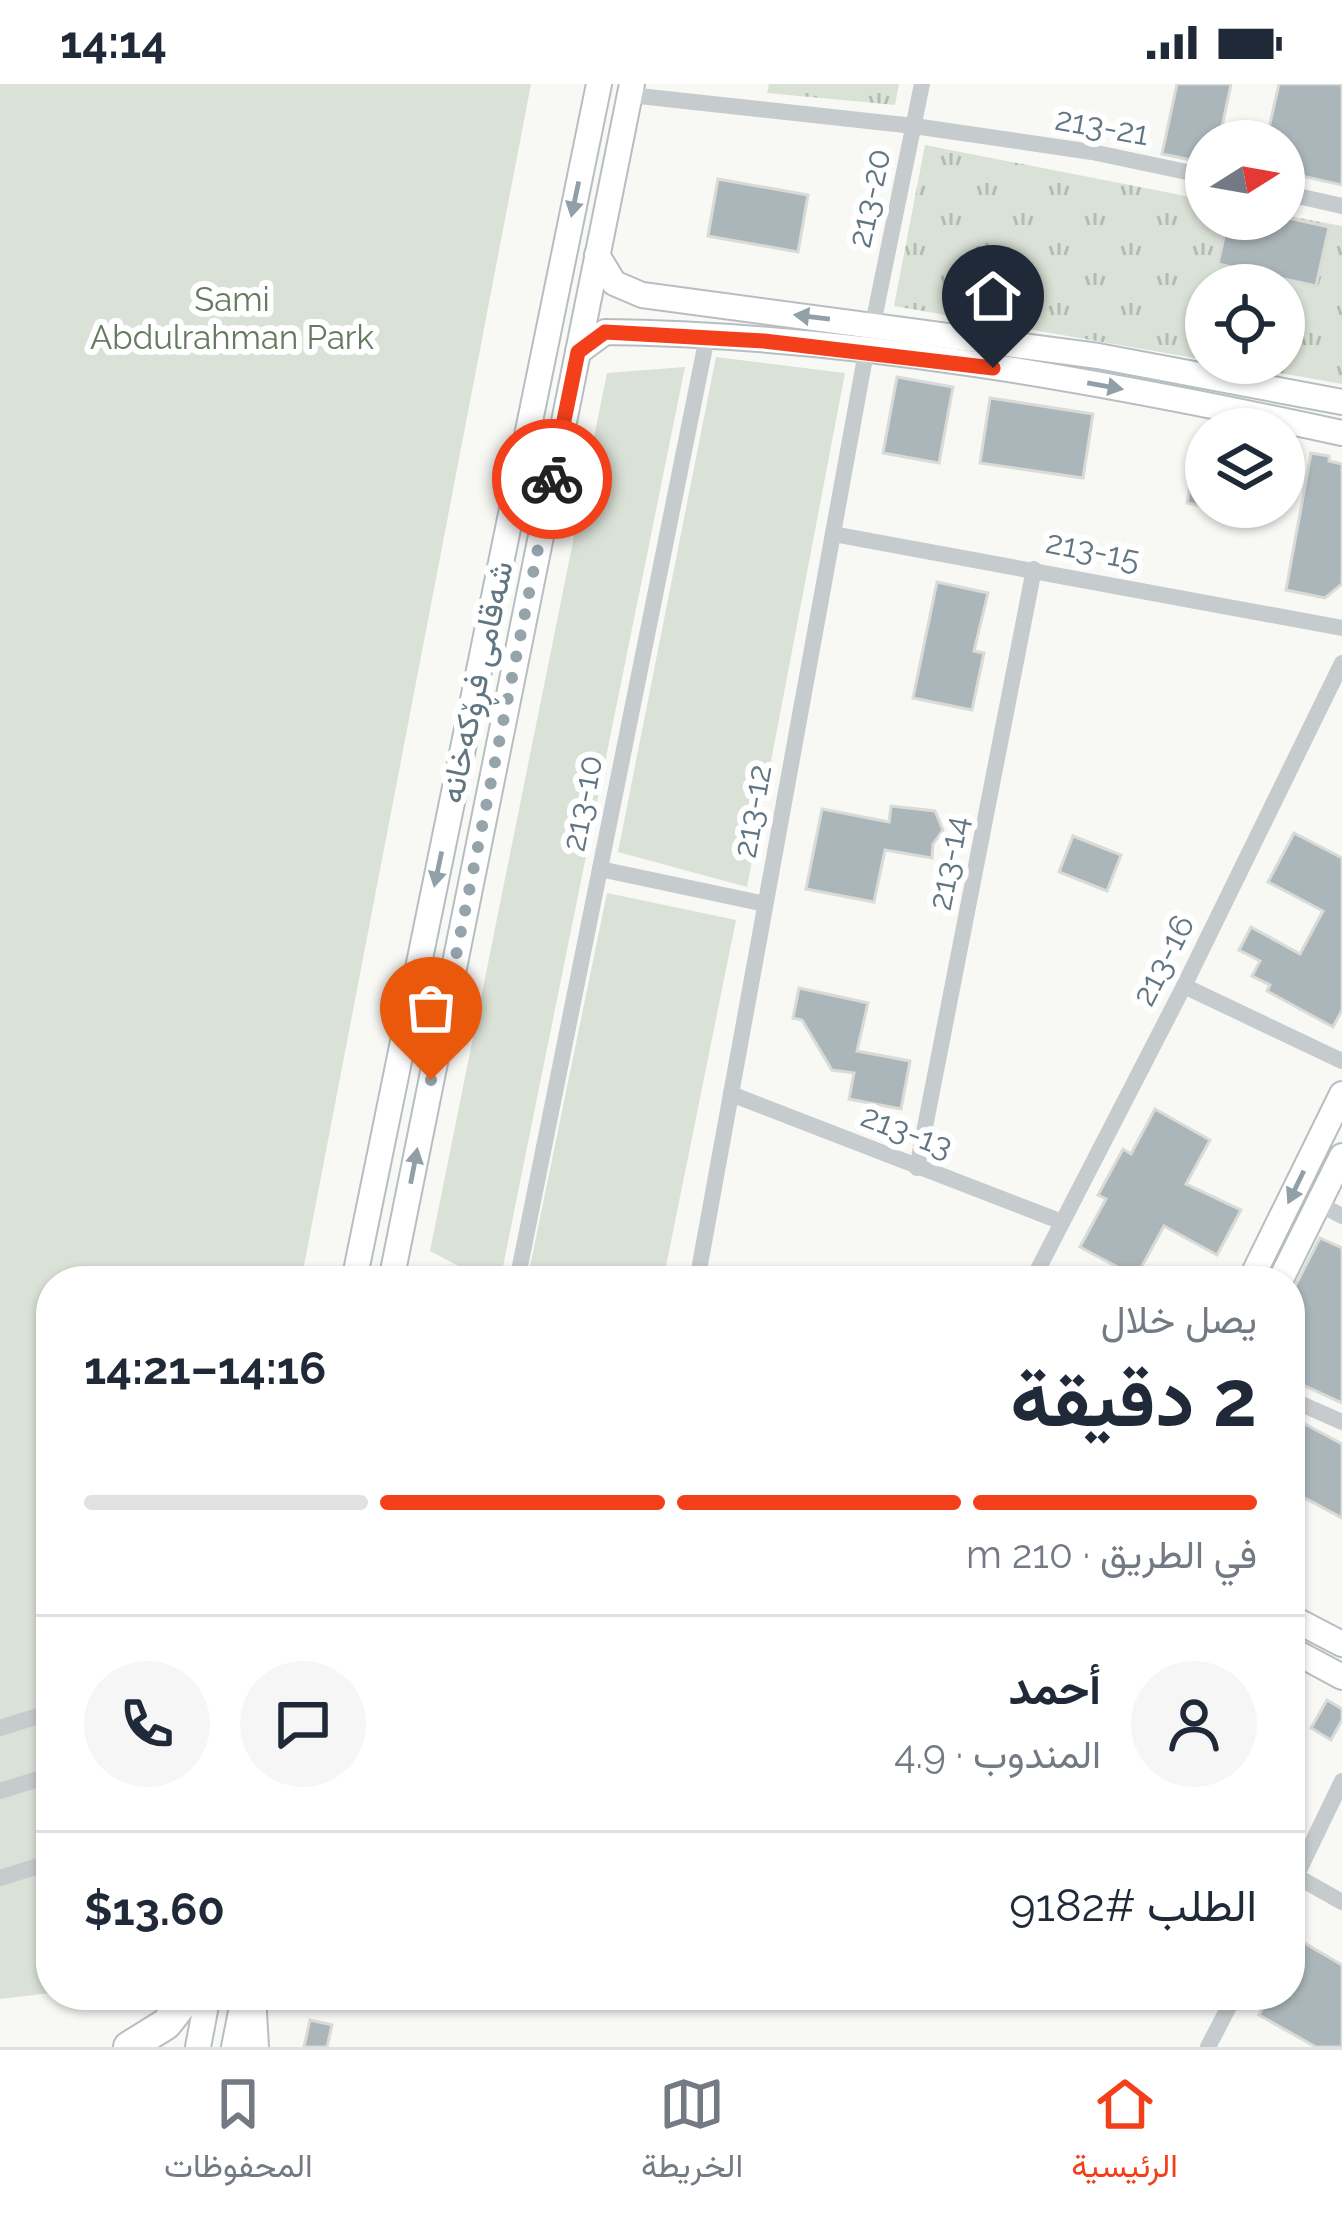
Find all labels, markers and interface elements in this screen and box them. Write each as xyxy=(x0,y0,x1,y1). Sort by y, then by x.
text: 14:14 xyxy=(60,16,167,69)
street label: 213-21 xyxy=(1052,99,1152,153)
north arrow xyxy=(1185,120,1305,240)
map controls xyxy=(1185,120,1305,528)
street label: 213-20 xyxy=(840,145,898,251)
one-way arrow xyxy=(565,180,584,218)
pin xyxy=(942,245,1044,368)
icon: home xyxy=(960,263,1026,329)
button: locate xyxy=(1185,264,1305,384)
park label: Sami Abdulrahman Park xyxy=(90,280,374,357)
one-way arrow xyxy=(793,307,830,326)
one-way arrow xyxy=(1086,377,1124,396)
button: layers xyxy=(1185,408,1305,528)
courier xyxy=(492,419,612,539)
icon: bike xyxy=(519,446,585,512)
street label: 213-15 xyxy=(1043,522,1143,578)
street label: شەقامی فڕۆکەخانە xyxy=(431,557,529,808)
street label: 213-10 xyxy=(554,752,610,854)
street label: 213-12 xyxy=(725,761,779,861)
street label: 213-14 xyxy=(920,813,976,913)
one-way arrow xyxy=(428,850,447,888)
street label: 213-16 xyxy=(1124,908,1202,1012)
pin xyxy=(380,957,482,1080)
icon: bag xyxy=(398,975,464,1041)
street label: 213-13 xyxy=(856,1096,958,1166)
one-way arrow xyxy=(405,1147,424,1185)
one-way arrow xyxy=(1286,1170,1306,1205)
text: يصل خلال xyxy=(1101,1296,1257,1342)
text: 14:16–14:21 xyxy=(84,1342,326,1395)
text: 2 دقيقة xyxy=(1010,1353,1257,1444)
text: في الطريق · 210 m xyxy=(966,1531,1257,1577)
button: phone xyxy=(84,1661,210,1787)
button: chat xyxy=(240,1661,366,1787)
button: person xyxy=(1131,1661,1257,1787)
text: أحمد xyxy=(1009,1662,1101,1715)
text: المندوب · 4.9 xyxy=(894,1731,1101,1777)
text: الطلب #9182 xyxy=(1009,1879,1257,1932)
text: $13.60 xyxy=(84,1883,225,1936)
tab: المحفوظات xyxy=(164,2071,313,2195)
tab: الخريطة xyxy=(641,2071,743,2195)
tab: الرئيسية xyxy=(1071,2071,1178,2195)

